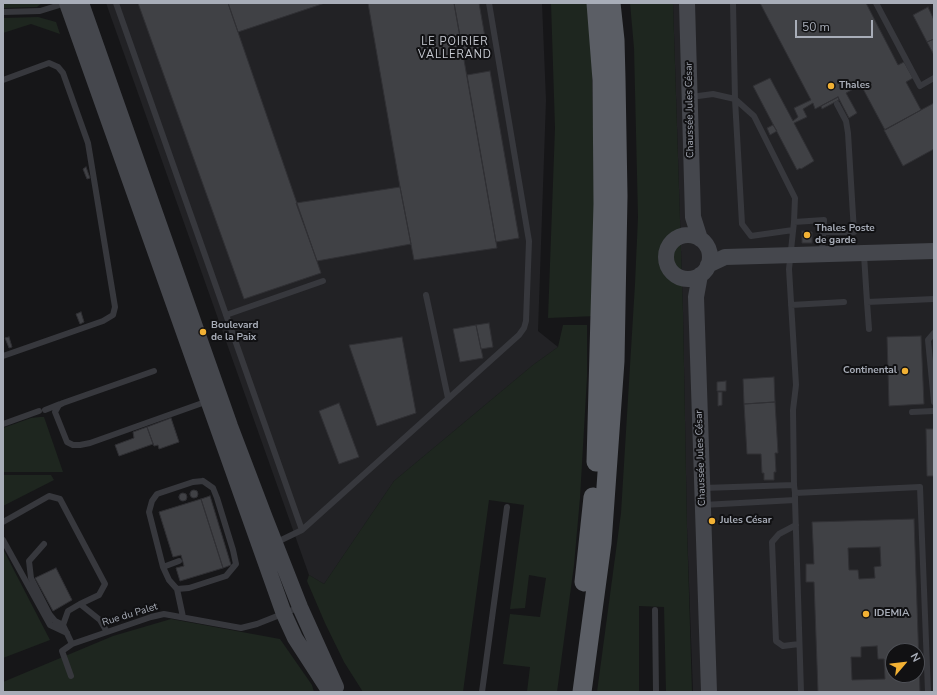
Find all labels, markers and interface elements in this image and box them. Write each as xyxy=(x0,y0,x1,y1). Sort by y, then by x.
scale bar xyxy=(797,12,875,38)
text: 50 m xyxy=(802,19,830,35)
district label: LE POIRIER VALLERAND xyxy=(418,35,492,61)
street label: Chaussée Jules César xyxy=(683,62,697,158)
place label: Thales xyxy=(839,80,870,92)
marker: Thales xyxy=(826,81,836,91)
place label: Thales Poste de garde xyxy=(815,223,875,246)
marker: Thales Poste de garde xyxy=(802,230,812,240)
place label: Boulevard de la Paix xyxy=(211,320,258,344)
marker: Boulevard de la Paix xyxy=(198,327,208,337)
place label: Continental xyxy=(843,365,897,377)
marker: Continental xyxy=(900,366,910,376)
street label: Chaussée Jules César xyxy=(693,410,709,506)
place label: Jules César xyxy=(720,515,772,527)
marker: Jules César xyxy=(707,516,717,526)
street label: Rue du Palet xyxy=(101,601,159,629)
place label: IDEMIA xyxy=(874,608,909,620)
marker: IDEMIA xyxy=(861,609,871,619)
north arrow xyxy=(885,643,925,683)
text: N xyxy=(907,650,924,665)

